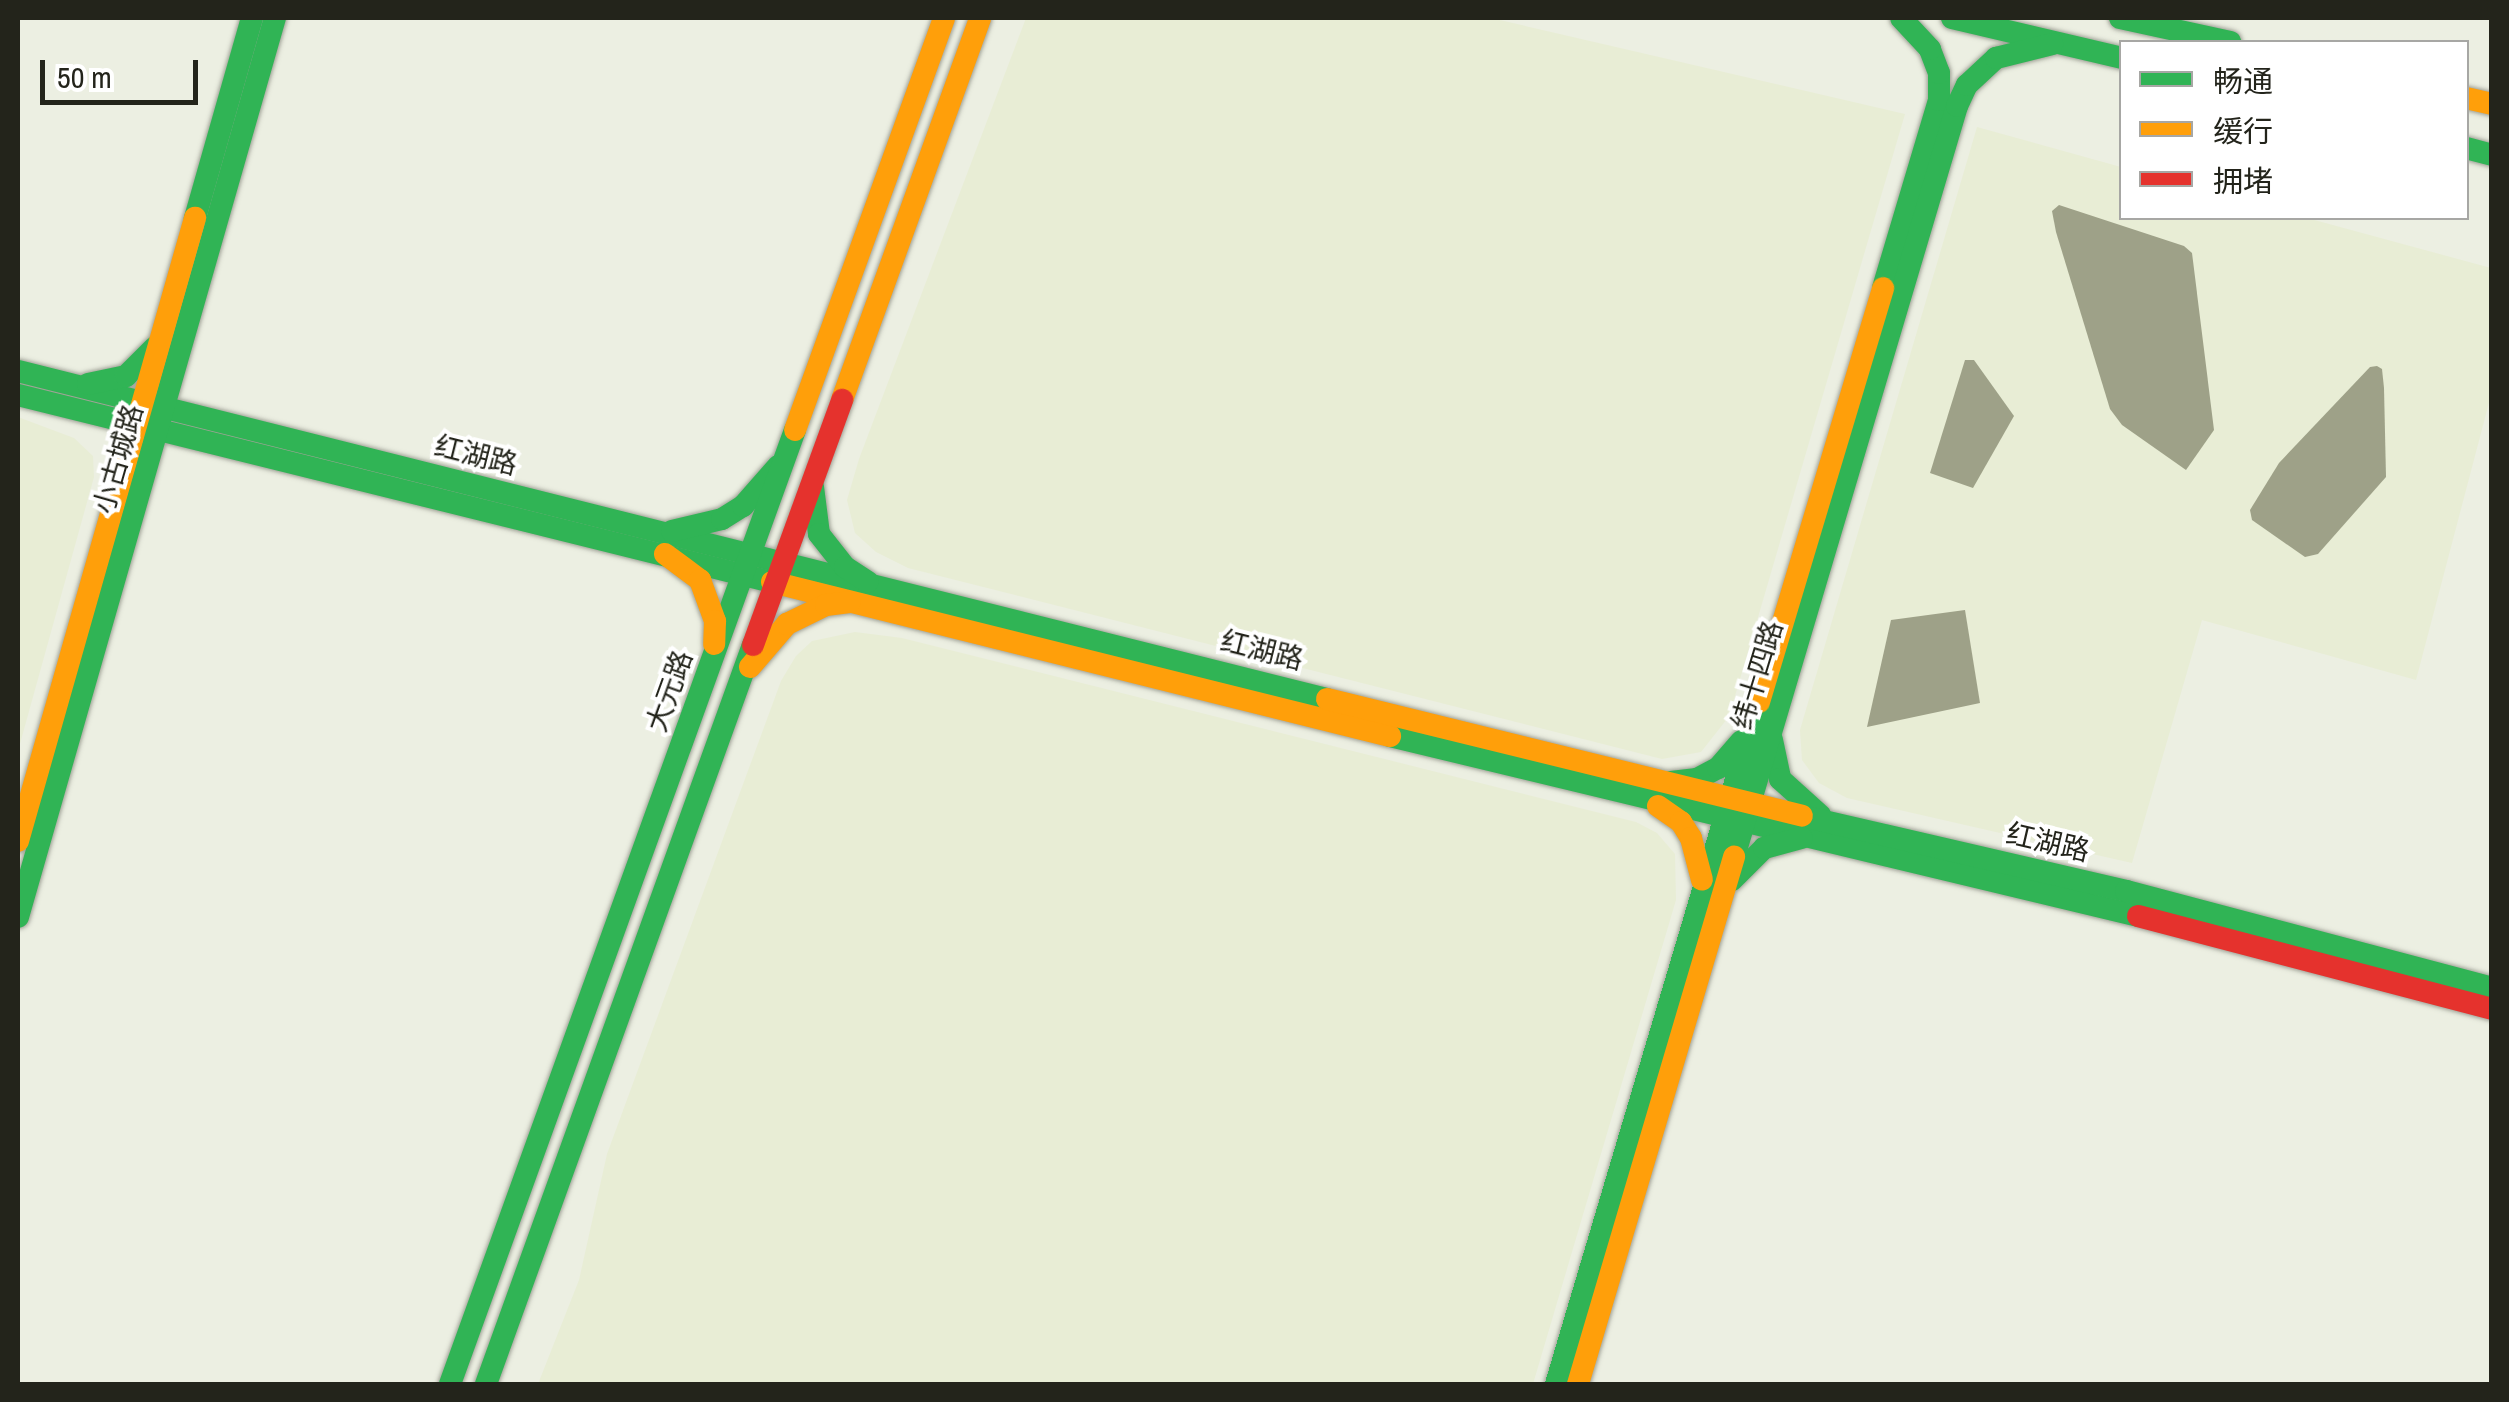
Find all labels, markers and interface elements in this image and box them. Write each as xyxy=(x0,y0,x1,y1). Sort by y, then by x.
scale bar xyxy=(45,40,202,102)
legend xyxy=(2119,40,2469,220)
text: 50 m xyxy=(57,57,112,97)
text: 畅通 xyxy=(2213,61,2273,101)
text: 缓行 xyxy=(2213,111,2273,151)
text: 拥堵 xyxy=(2213,161,2273,201)
street label: 小古城路 xyxy=(86,401,150,517)
street label: 红湖路 xyxy=(431,429,521,481)
street label: 纬十四路 xyxy=(1725,617,1789,733)
street label: 红湖路 xyxy=(1217,624,1307,676)
street label: 大元路 xyxy=(639,646,699,736)
street label: 红湖路 xyxy=(2003,816,2093,868)

